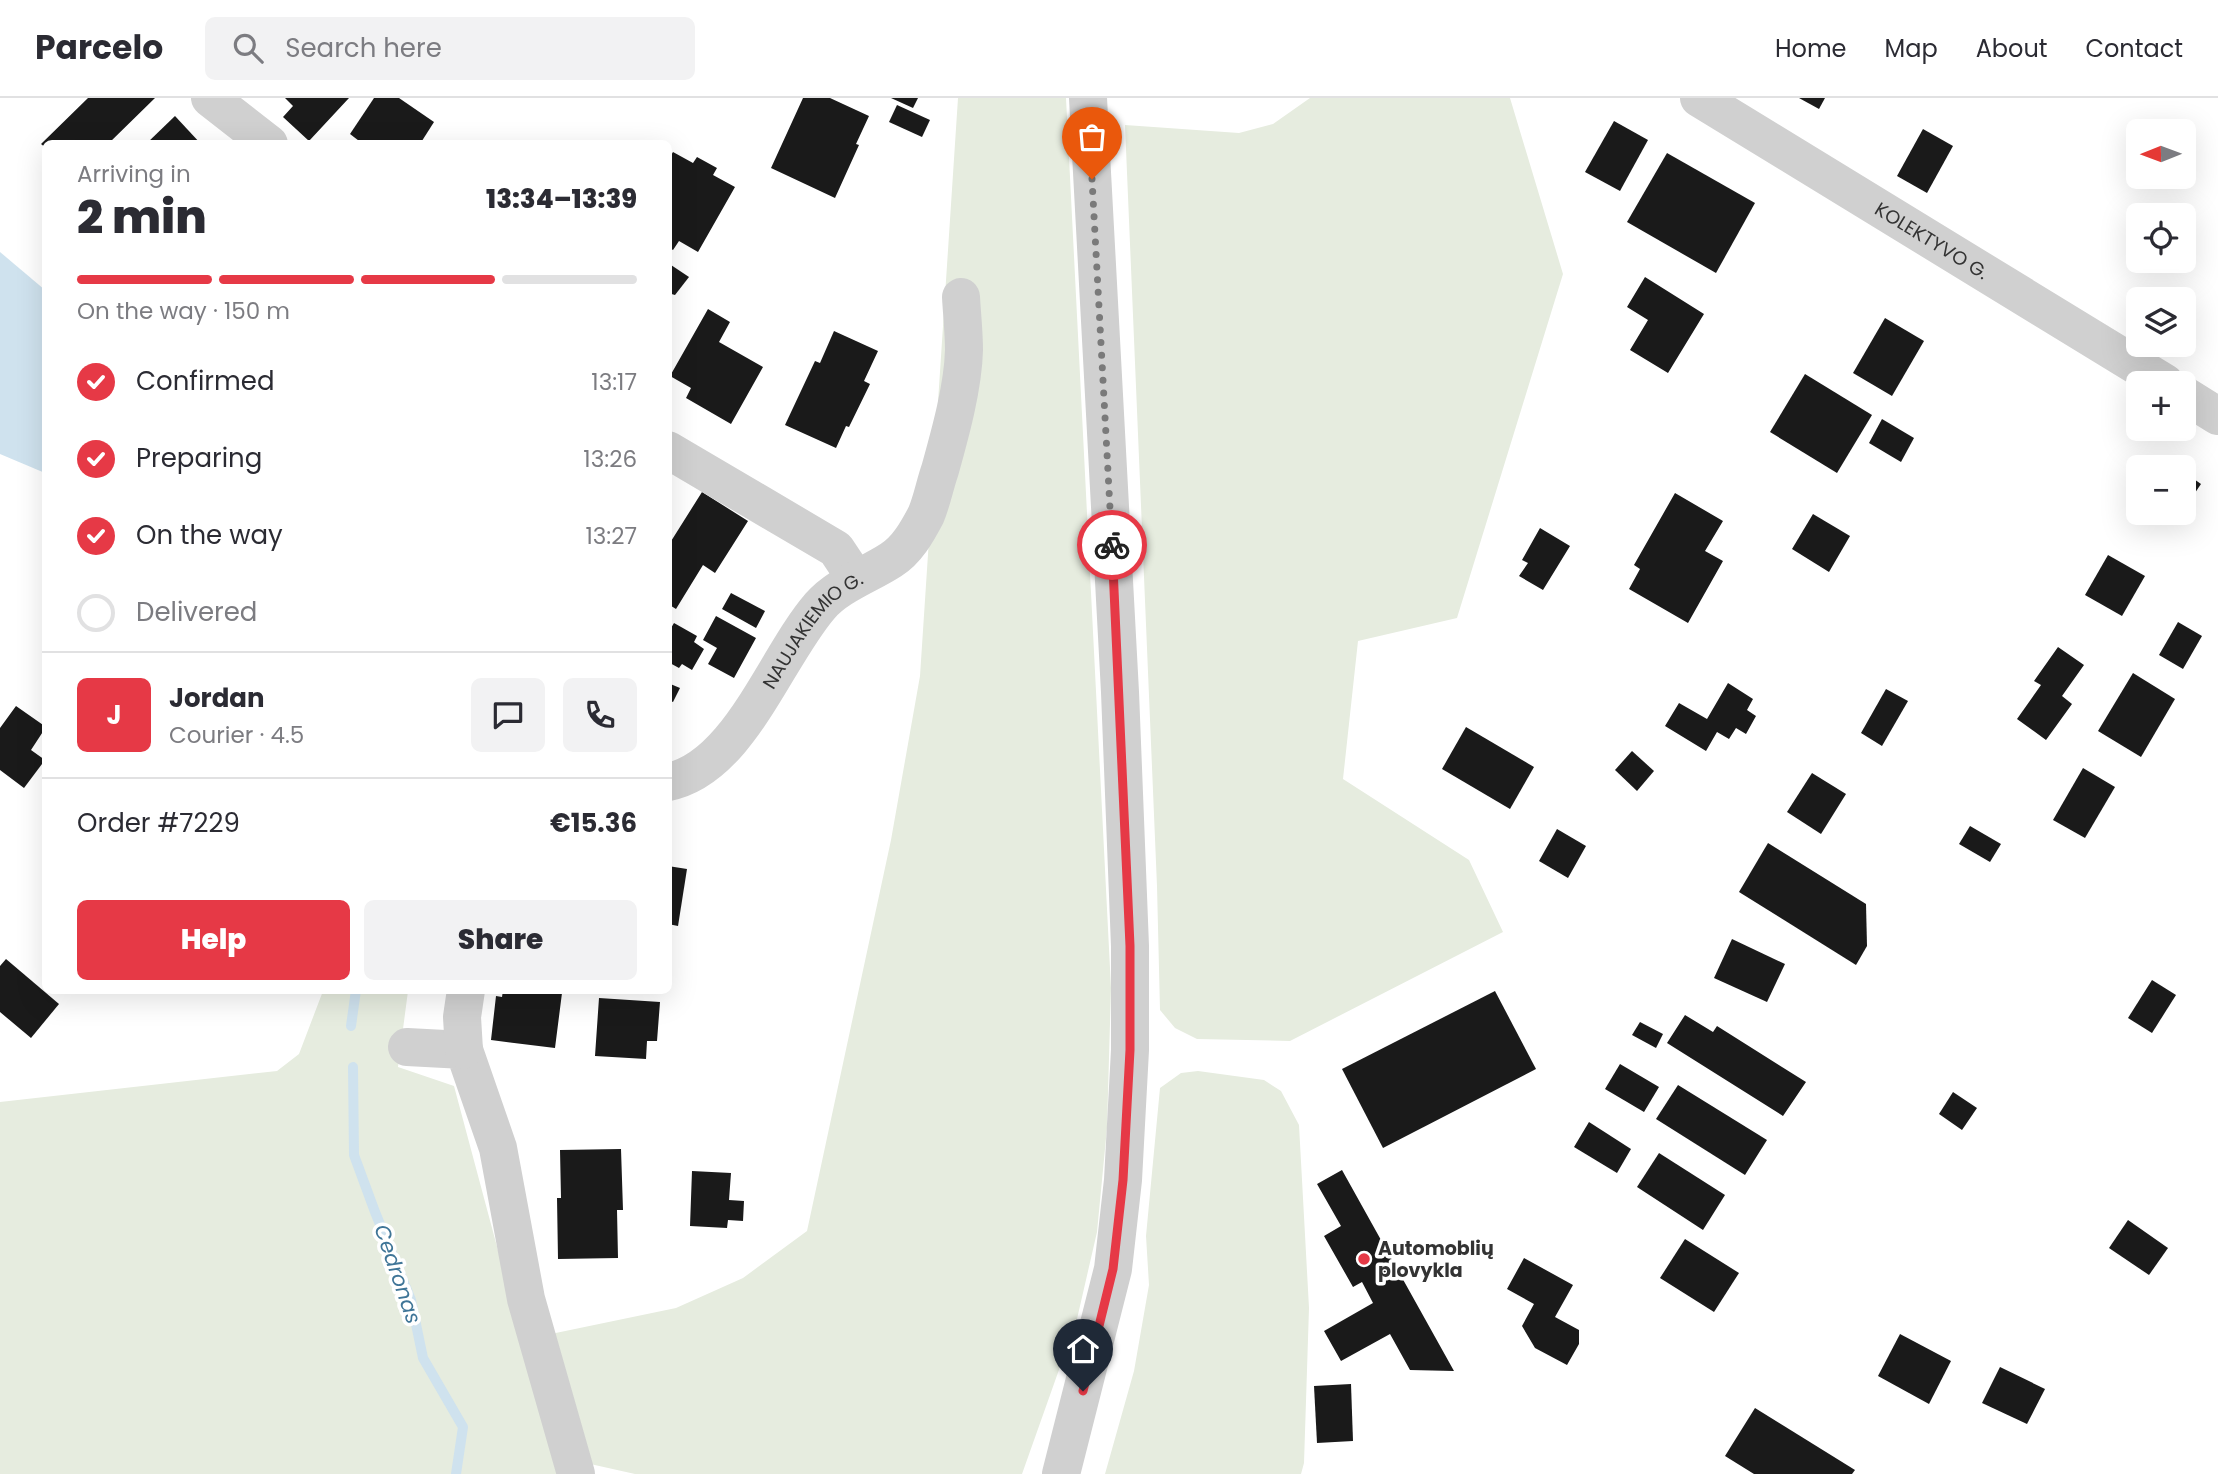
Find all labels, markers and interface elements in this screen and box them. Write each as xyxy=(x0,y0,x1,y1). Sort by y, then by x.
search box xyxy=(205,17,695,80)
text: Parcelo xyxy=(35,24,163,71)
icon: search xyxy=(229,29,267,67)
text: Search here xyxy=(285,30,442,66)
text: Home xyxy=(1775,32,1847,65)
text: Map xyxy=(1885,32,1938,65)
text: About xyxy=(1976,32,2047,65)
text: Contact xyxy=(2085,32,2183,65)
pin xyxy=(1062,107,1122,179)
icon: bag xyxy=(1073,118,1111,156)
north arrow xyxy=(2126,119,2196,189)
map controls xyxy=(2126,119,2196,525)
text: Arriving in xyxy=(77,158,191,190)
text: 13:34–13:39 xyxy=(486,181,637,217)
text: 2 min xyxy=(77,185,207,249)
street label: KOLEKTYVO G. xyxy=(1870,195,1994,286)
button: locate xyxy=(2126,203,2196,273)
button: layers xyxy=(2126,287,2196,357)
text: On the way · 150 m xyxy=(77,295,290,327)
icon: check xyxy=(77,363,115,401)
text: Confirmed xyxy=(136,363,274,399)
text: 13:17 xyxy=(591,366,637,398)
button: + xyxy=(2126,371,2196,441)
icon: check xyxy=(77,440,115,478)
text: Preparing xyxy=(136,440,262,476)
text: 13:26 xyxy=(583,443,637,475)
button: − xyxy=(2126,455,2196,525)
courier xyxy=(1077,510,1147,580)
icon: check xyxy=(77,517,115,555)
text: On the way xyxy=(136,517,283,553)
text: 13:27 xyxy=(585,520,637,552)
icon: bike xyxy=(1093,526,1131,564)
street label: NAUJAKIEMIO G. xyxy=(756,565,867,694)
text: Delivered xyxy=(136,594,257,630)
button: chat xyxy=(471,678,545,752)
button: phone xyxy=(563,678,637,752)
text: Jordan xyxy=(169,680,265,716)
text: J xyxy=(106,697,122,733)
text: Courier · 4.5 xyxy=(169,719,304,751)
text: Order #7229 xyxy=(77,805,240,841)
text: €15.36 xyxy=(550,805,637,841)
button: Help xyxy=(77,900,350,980)
button: Share xyxy=(364,900,637,980)
water label: Cedronas xyxy=(367,1220,429,1328)
place label: Automoblių plovykla xyxy=(1378,1235,1494,1284)
marker: Automoblių plovykla xyxy=(1356,1251,1372,1267)
pin xyxy=(1053,1319,1113,1391)
icon: home xyxy=(1064,1330,1102,1368)

